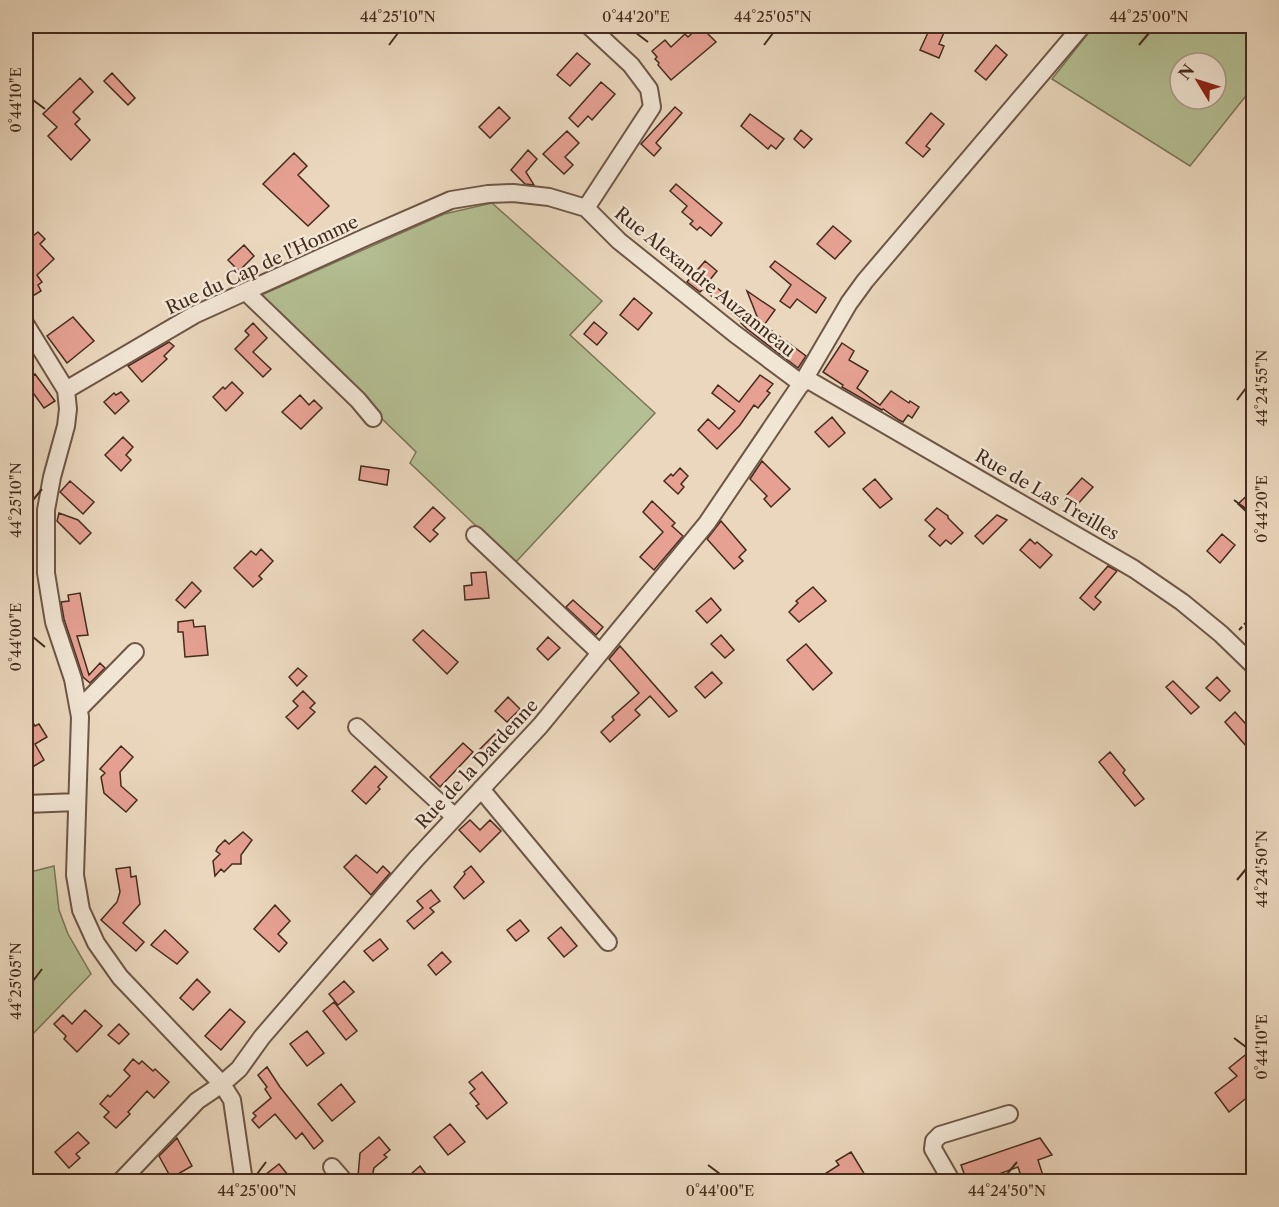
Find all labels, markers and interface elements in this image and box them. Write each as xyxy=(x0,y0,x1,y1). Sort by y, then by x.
text: 44°25'10"N xyxy=(360,7,436,26)
text: 0°44'20"E xyxy=(602,7,670,26)
text: 44°25'05"N xyxy=(734,7,812,26)
text: 44°25'00"N xyxy=(1109,7,1189,26)
north arrow xyxy=(1168,51,1228,111)
text: N xyxy=(1174,60,1198,83)
text: 0°44'10"E xyxy=(6,67,25,133)
street label: Rue Alexandre Auzanneau xyxy=(610,202,800,362)
street label: Rue du Cap de l'Homme xyxy=(162,211,362,319)
text: 44°24'55"N xyxy=(1252,350,1271,426)
street label: Rue de Las Treilles xyxy=(971,445,1123,545)
text: 44°25'10"N xyxy=(6,462,25,538)
text: 0°44'20"E xyxy=(1252,475,1271,543)
text: 0°44'00"E xyxy=(6,603,25,671)
street label: Rue de la Dardenne xyxy=(411,695,543,833)
text: 44°24'50"N xyxy=(1252,830,1271,908)
text: 44°25'05"N xyxy=(6,942,25,1020)
text: 0°44'10"E xyxy=(1252,1014,1271,1080)
text: 44°25'00"N xyxy=(217,1181,297,1200)
text: 0°44'00"E xyxy=(686,1181,754,1200)
text: 44°24'50"N xyxy=(968,1181,1046,1200)

